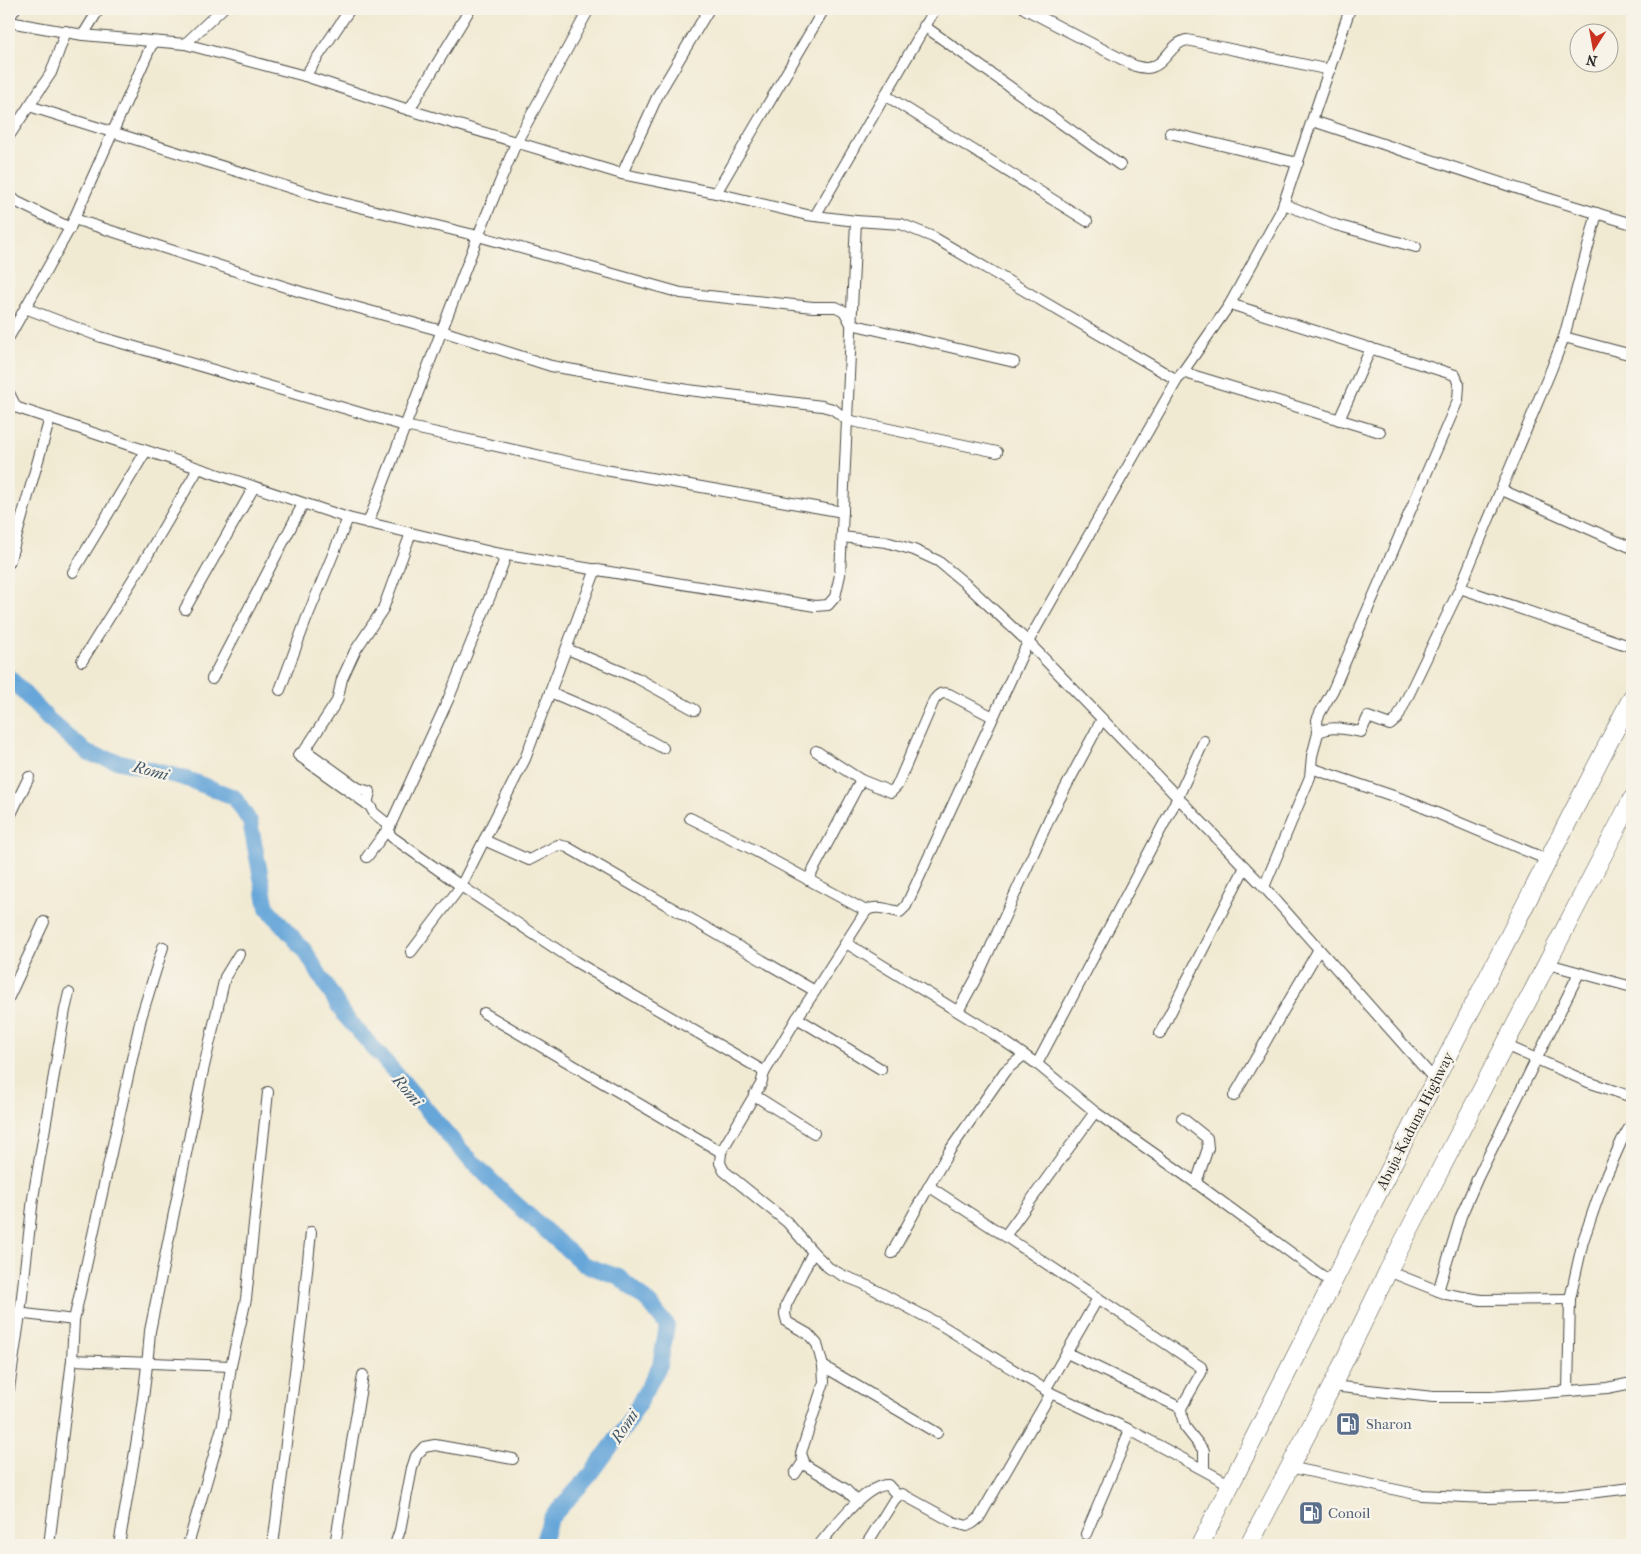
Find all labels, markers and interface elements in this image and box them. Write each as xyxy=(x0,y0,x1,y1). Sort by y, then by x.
north arrow xyxy=(1568,22,1618,72)
text: N xyxy=(1584,51,1598,70)
water label: Romi xyxy=(130,756,172,785)
street label: Abuja-Kaduna Highway xyxy=(1372,1048,1458,1194)
water label: Romi xyxy=(388,1070,427,1111)
water label: Romi xyxy=(606,1405,643,1447)
fuel station icon: Sharon xyxy=(1335,1411,1361,1437)
place label: Sharon xyxy=(1366,1415,1412,1433)
fuel station icon: Conoil xyxy=(1298,1500,1324,1526)
place label: Conoil xyxy=(1328,1504,1370,1522)

